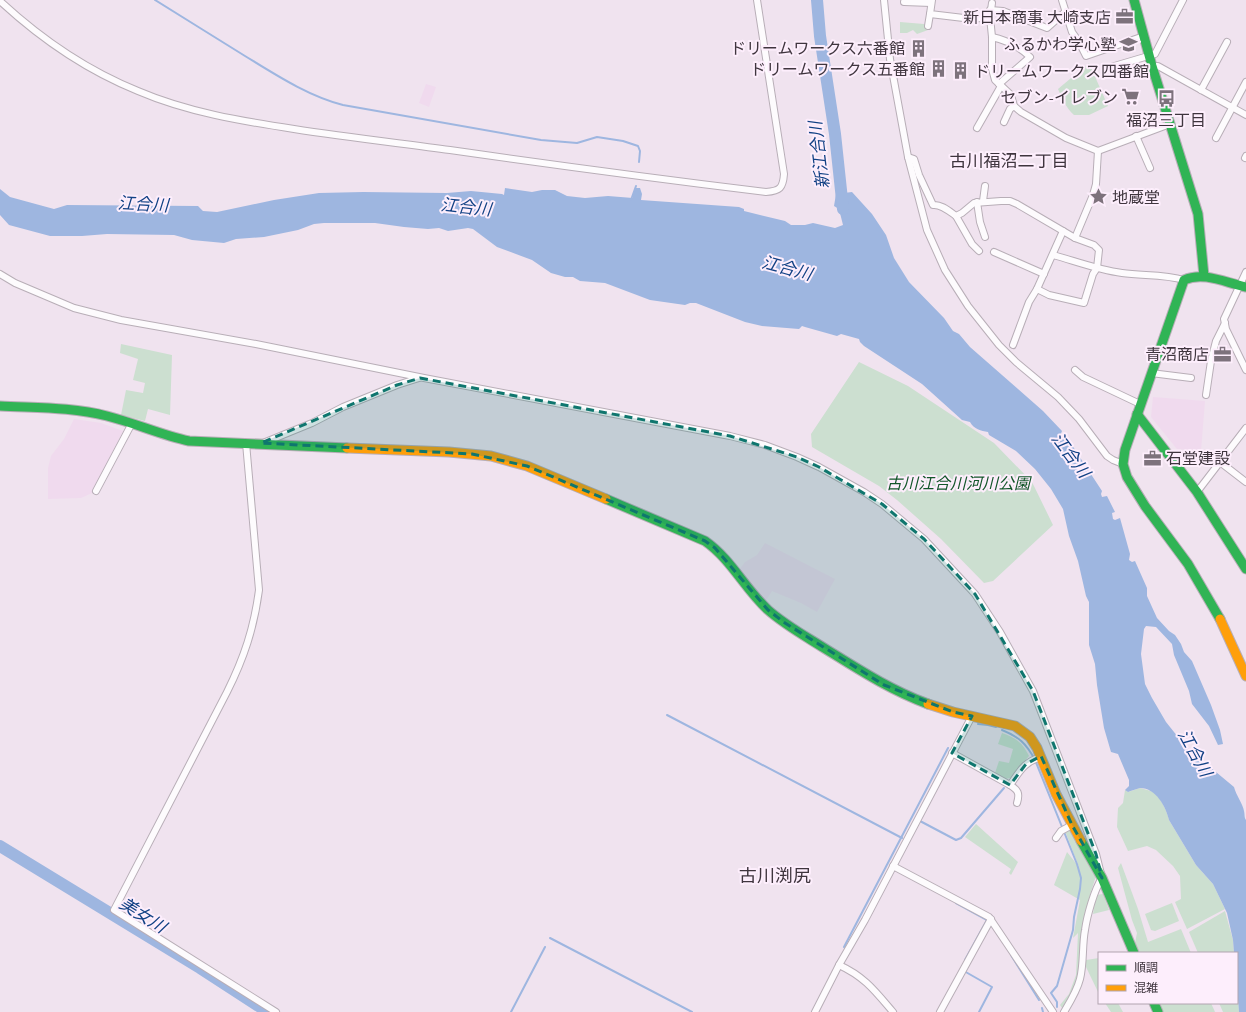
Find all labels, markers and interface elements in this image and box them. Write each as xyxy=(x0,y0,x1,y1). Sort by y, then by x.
office icon: 新日本商事 大崎支店 xyxy=(1114,7,1134,27)
place label: 新日本商事 大崎支店 xyxy=(963,8,1111,27)
school or university icon: ふるかわ学心塾 xyxy=(1119,34,1139,54)
place label: ふるかわ学心塾 xyxy=(1004,35,1116,54)
building icon: ドリームワークス六番館 xyxy=(908,38,928,58)
place label: ドリームワークス六番館 xyxy=(730,39,905,58)
building icon: ドリームワークス五番館 xyxy=(928,59,948,79)
place label: ドリームワークス五番館 xyxy=(750,60,925,79)
building icon: ドリームワークス四番館 xyxy=(951,61,971,81)
place label: ドリームワークス四番館 xyxy=(974,62,1149,81)
supermarket icon: セブン-イレブン xyxy=(1121,87,1141,107)
place label: セブン-イレブン xyxy=(1000,88,1118,107)
bus stop icon: 福沼三丁目 xyxy=(1156,89,1176,109)
place label: 福沼三丁目 xyxy=(1126,111,1206,130)
water label: 新江合川 xyxy=(805,118,833,190)
district label: 古川福沼二丁目 xyxy=(950,151,1069,171)
place icon: 地蔵堂 xyxy=(1089,187,1109,207)
place label: 地蔵堂 xyxy=(1112,188,1160,207)
water label: 江合川 xyxy=(117,193,171,215)
water label: 江合川 xyxy=(440,194,494,220)
water label: 江合川 xyxy=(760,252,816,285)
office icon: 青沼商店 xyxy=(1212,344,1232,364)
place label: 青沼商店 xyxy=(1145,345,1209,364)
water label: 江合川 xyxy=(1048,429,1096,483)
office icon: 石堂建設 xyxy=(1143,448,1163,468)
place label: 石堂建設 xyxy=(1166,449,1230,468)
park label: 古川江合川河川公園 xyxy=(886,474,1032,493)
water label: 江合川 xyxy=(1174,726,1217,782)
district label: 古川渕尻 xyxy=(739,865,811,887)
water label: 美女川 xyxy=(116,893,172,938)
legend xyxy=(1098,952,1238,1004)
text: 順調 xyxy=(1134,961,1158,975)
text: 混雑 xyxy=(1134,981,1158,995)

